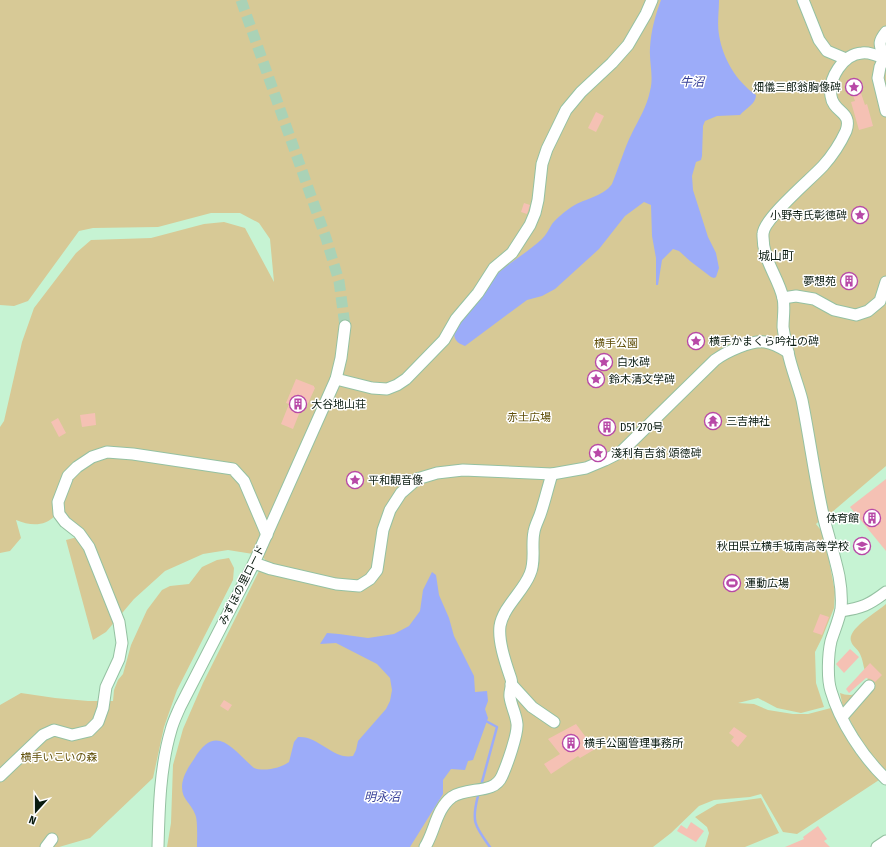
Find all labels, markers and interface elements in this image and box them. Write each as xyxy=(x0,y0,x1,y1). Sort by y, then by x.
water label: 牛沼 xyxy=(680,75,706,89)
place icon: 畑儀三郎翁胸像碑 xyxy=(844,77,864,97)
place label: 畑儀三郎翁胸像碑 xyxy=(753,81,841,94)
place icon: 小野寺氏彰徳碑 xyxy=(850,205,870,225)
place label: 小野寺氏彰徳碑 xyxy=(770,209,847,222)
district label: 城山町 xyxy=(758,249,794,263)
building icon: 夢想苑 xyxy=(839,271,859,291)
place label: 夢想苑 xyxy=(803,275,836,288)
place icon: 横手かまくら吟社の碑 xyxy=(686,331,706,351)
place label: 横手かまくら吟社の碑 xyxy=(709,335,819,348)
park label: 横手公園 xyxy=(594,337,638,350)
place icon: 白水碑 xyxy=(594,352,614,372)
place label: 白水碑 xyxy=(617,356,650,369)
place icon: 鈴木清文学碑 xyxy=(586,369,606,389)
place label: 鈴木清文学碑 xyxy=(609,373,675,386)
building icon: 大谷地山荘 xyxy=(288,394,308,414)
place label: 大谷地山荘 xyxy=(311,398,366,411)
park label: 赤土広場 xyxy=(507,411,551,424)
temple icon: 三吉神社 xyxy=(703,411,723,431)
place label: 三吉神社 xyxy=(726,415,770,428)
building icon: D51 270号 xyxy=(597,417,617,437)
place label: D51 270号 xyxy=(620,421,664,434)
place icon: 淺利有吉翁 頌徳碑 xyxy=(588,443,608,463)
place label: 淺利有吉翁 頌徳碑 xyxy=(611,447,702,460)
place icon: 平和観音像 xyxy=(345,470,365,490)
place label: 平和観音像 xyxy=(368,474,423,487)
building icon: 体育館 xyxy=(862,508,882,528)
place label: 体育館 xyxy=(826,512,859,525)
school or university icon: 秋田県立横手城南高等学校 xyxy=(852,536,872,556)
place label: 秋田県立横手城南高等学校 xyxy=(717,540,849,553)
street label: みずほの里ロード xyxy=(216,543,268,627)
sports icon: 運動広場 xyxy=(722,573,742,593)
place label: 運動広場 xyxy=(745,577,789,590)
building icon: 横手公園管理事務所 xyxy=(561,733,581,753)
place label: 横手公園管理事務所 xyxy=(584,737,684,750)
park label: 横手いこいの森 xyxy=(21,751,98,764)
water label: 明永沼 xyxy=(364,790,402,804)
north arrow xyxy=(16,791,56,831)
text: N xyxy=(27,813,38,827)

